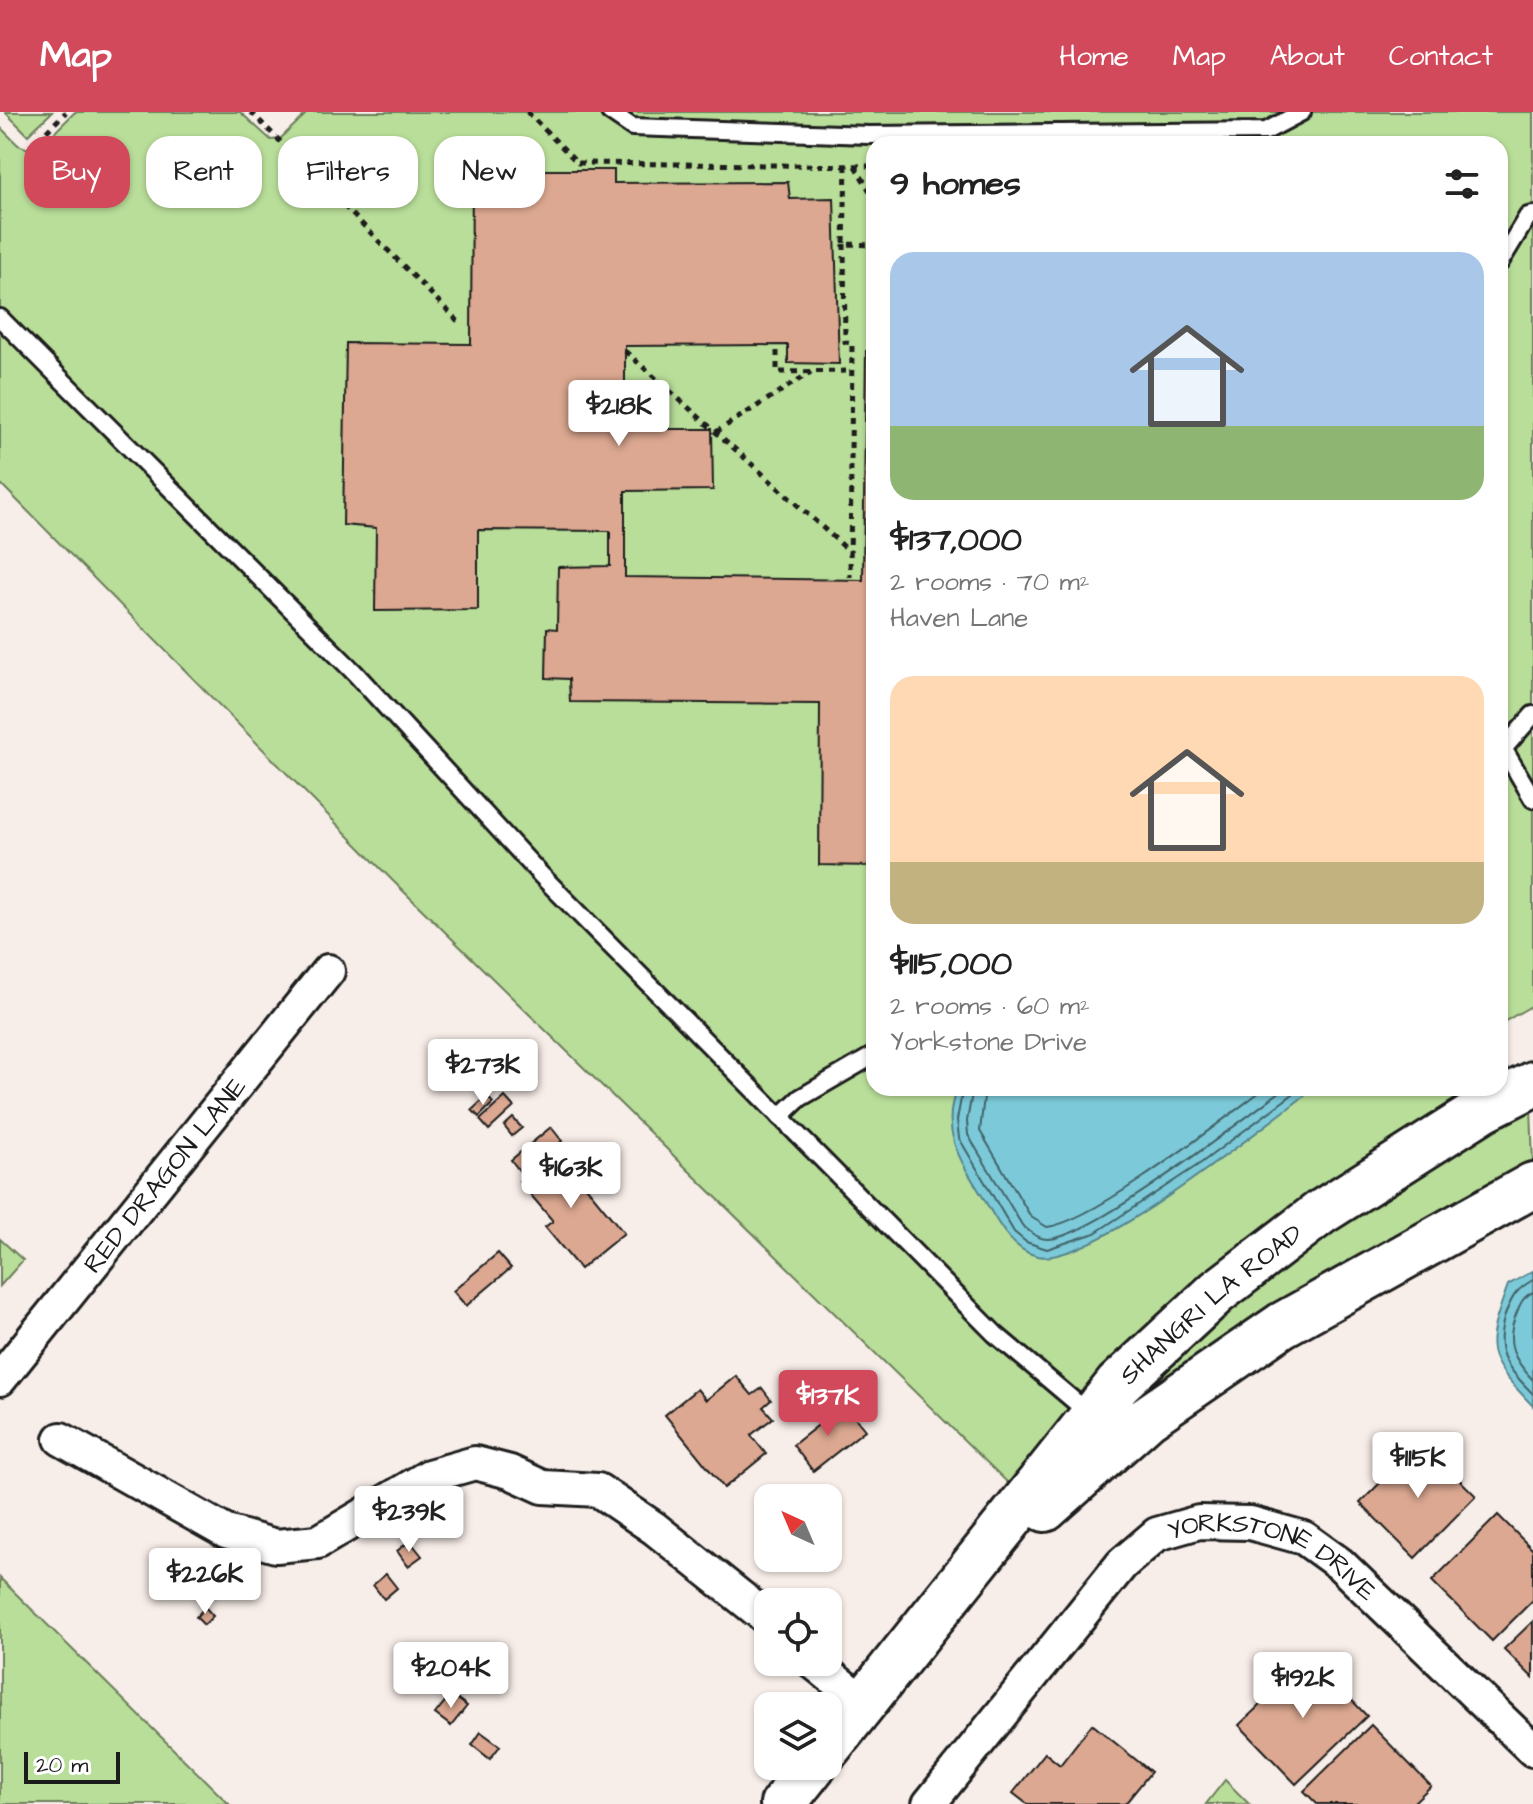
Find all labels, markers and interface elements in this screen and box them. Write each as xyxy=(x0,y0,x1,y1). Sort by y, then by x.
text: Map xyxy=(40,30,112,82)
text: Home xyxy=(1059,37,1129,76)
text: Map xyxy=(1173,37,1226,76)
text: About xyxy=(1270,37,1345,76)
text: Contact xyxy=(1389,37,1493,76)
chip: Buy xyxy=(24,136,130,208)
chip: Rent xyxy=(146,136,262,208)
chip: Filters xyxy=(278,136,418,208)
chip: New xyxy=(434,136,545,208)
text: 9 homes xyxy=(890,160,1021,208)
icon: filters xyxy=(1440,162,1484,206)
icon: home xyxy=(1115,304,1259,448)
pin: $218K xyxy=(563,380,675,448)
text: $218K xyxy=(586,388,652,424)
text: $137,000 xyxy=(890,516,1022,564)
text: 2 rooms · 70 m² xyxy=(890,564,1089,600)
text: Haven Lane xyxy=(890,600,1028,636)
icon: home xyxy=(1115,728,1259,872)
text: $115,000 xyxy=(890,940,1012,988)
text: 2 rooms · 60 m² xyxy=(890,988,1090,1024)
text: Yorkstone Drive xyxy=(890,1024,1087,1060)
pin: $273K xyxy=(427,1039,539,1107)
text: $273K xyxy=(446,1047,520,1083)
street label: RED DRAGON LANE xyxy=(75,1070,255,1281)
pin: $163K xyxy=(515,1142,627,1210)
text: $163K xyxy=(539,1150,603,1186)
street label: SHANGRI LA ROAD xyxy=(1112,1216,1310,1393)
pin: $137K xyxy=(772,1370,884,1438)
text: $137K xyxy=(797,1378,859,1414)
pin: $115K xyxy=(1362,1432,1474,1500)
text: $115K xyxy=(1390,1440,1446,1476)
north arrow xyxy=(754,1484,842,1572)
map controls xyxy=(754,1484,842,1780)
pin: $239K xyxy=(353,1486,465,1554)
text: $239K xyxy=(372,1494,446,1530)
street label: YORKSTONE DRIVE xyxy=(1163,1505,1384,1609)
pin: $226K xyxy=(149,1548,261,1616)
text: $226K xyxy=(167,1556,243,1592)
button: locate xyxy=(754,1588,842,1676)
pin: $204K xyxy=(395,1642,507,1710)
text: $204K xyxy=(411,1650,491,1686)
pin: $192K xyxy=(1247,1652,1359,1720)
text: $192K xyxy=(1271,1660,1335,1696)
button: layers xyxy=(754,1692,842,1780)
scale bar xyxy=(24,1748,120,1784)
text: 20 m xyxy=(36,1750,88,1781)

